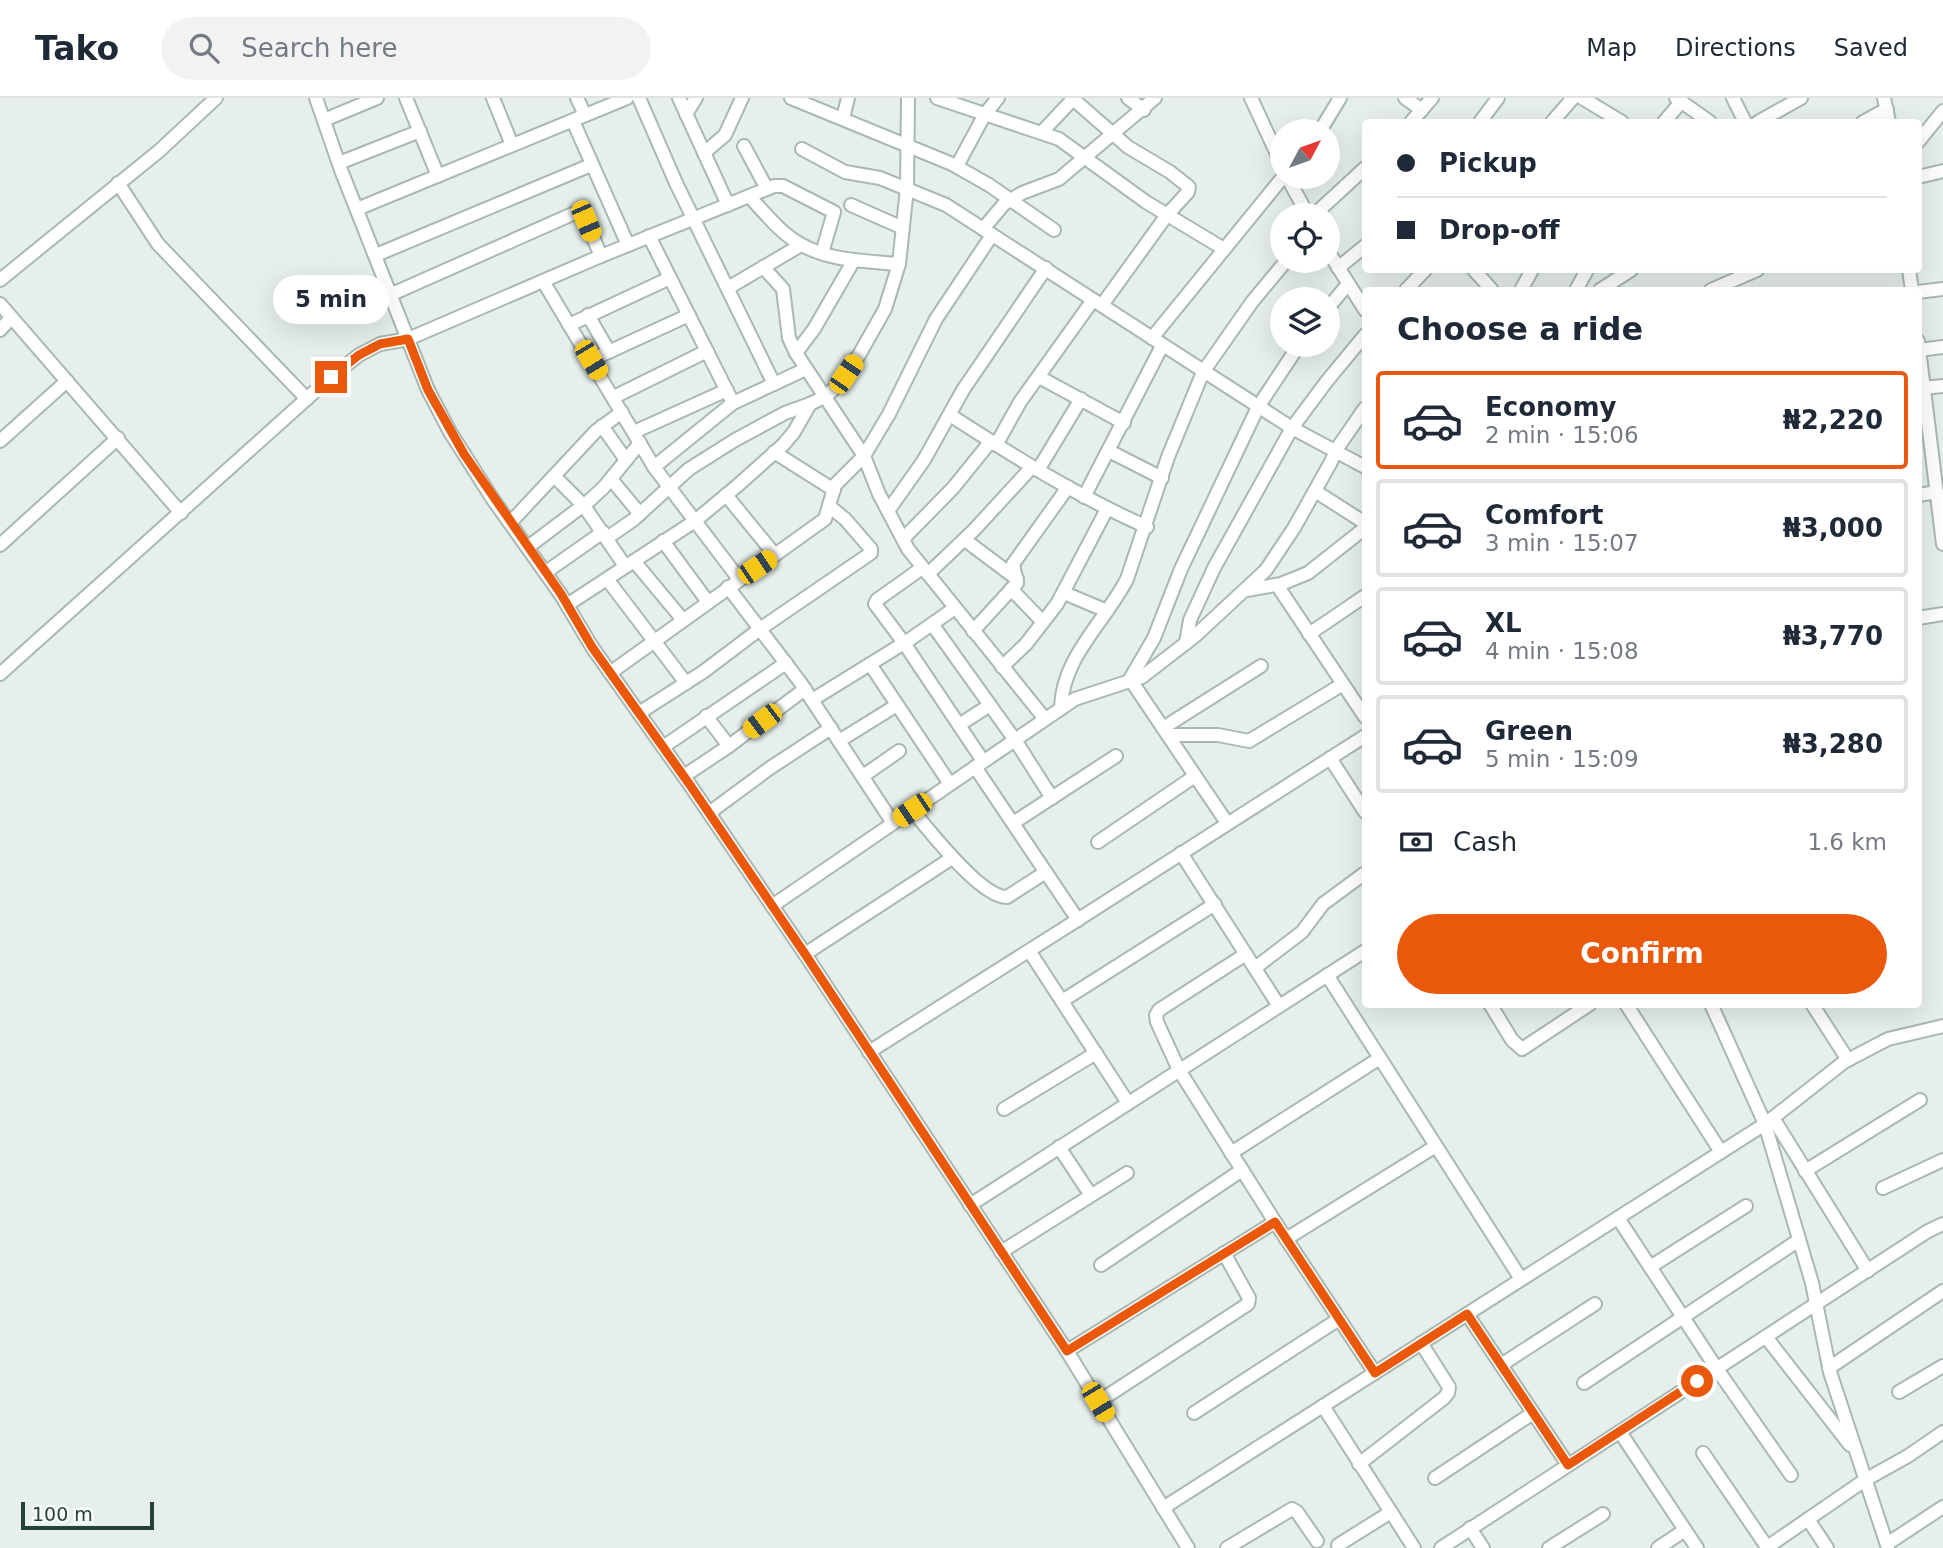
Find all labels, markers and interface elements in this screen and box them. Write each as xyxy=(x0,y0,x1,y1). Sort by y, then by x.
search box xyxy=(161,17,651,80)
text: Tako xyxy=(35,29,119,68)
icon: search xyxy=(185,29,223,67)
text: Search here xyxy=(241,33,397,63)
text: Map xyxy=(1586,34,1637,62)
text: Directions xyxy=(1675,34,1796,62)
text: Saved xyxy=(1834,34,1908,62)
north arrow xyxy=(1270,119,1340,189)
map controls xyxy=(1270,119,1340,357)
text: Pickup xyxy=(1439,148,1537,178)
car xyxy=(569,198,604,244)
button: locate xyxy=(1270,203,1340,273)
text: Drop-off xyxy=(1439,215,1560,245)
callout: 5 min xyxy=(273,275,389,324)
text: 5 min xyxy=(295,286,367,312)
button: layers xyxy=(1270,287,1340,357)
text: Choose a ride xyxy=(1397,310,1643,348)
car xyxy=(572,337,611,383)
car xyxy=(826,351,867,397)
route end xyxy=(315,361,347,393)
icon: car xyxy=(1401,389,1464,452)
text: Economy xyxy=(1485,392,1616,422)
text: ₦2,220 xyxy=(1783,405,1883,435)
text: 2 min · 15:06 xyxy=(1485,422,1639,448)
icon: car xyxy=(1401,497,1464,560)
text: Comfort xyxy=(1485,500,1603,530)
text: ₦3,000 xyxy=(1783,513,1883,543)
text: 3 min · 15:07 xyxy=(1485,530,1639,556)
car xyxy=(734,547,781,587)
icon: car xyxy=(1401,605,1464,668)
text: XL xyxy=(1485,608,1522,638)
text: ₦3,770 xyxy=(1783,621,1883,651)
text: 4 min · 15:08 xyxy=(1485,638,1639,664)
car xyxy=(739,700,786,742)
icon: car xyxy=(1401,713,1464,776)
text: Green xyxy=(1485,716,1573,746)
text: ₦3,280 xyxy=(1783,729,1883,759)
text: 5 min · 15:09 xyxy=(1485,746,1639,772)
car xyxy=(889,790,936,830)
icon: cash xyxy=(1397,823,1435,861)
text: Cash xyxy=(1453,827,1517,857)
text: 1.6 km xyxy=(1807,829,1887,855)
button: Confirm xyxy=(1397,914,1887,994)
route start xyxy=(1681,1365,1713,1397)
car xyxy=(1079,1379,1118,1425)
scale bar xyxy=(21,1499,154,1531)
text: 100 m xyxy=(32,1503,93,1525)

